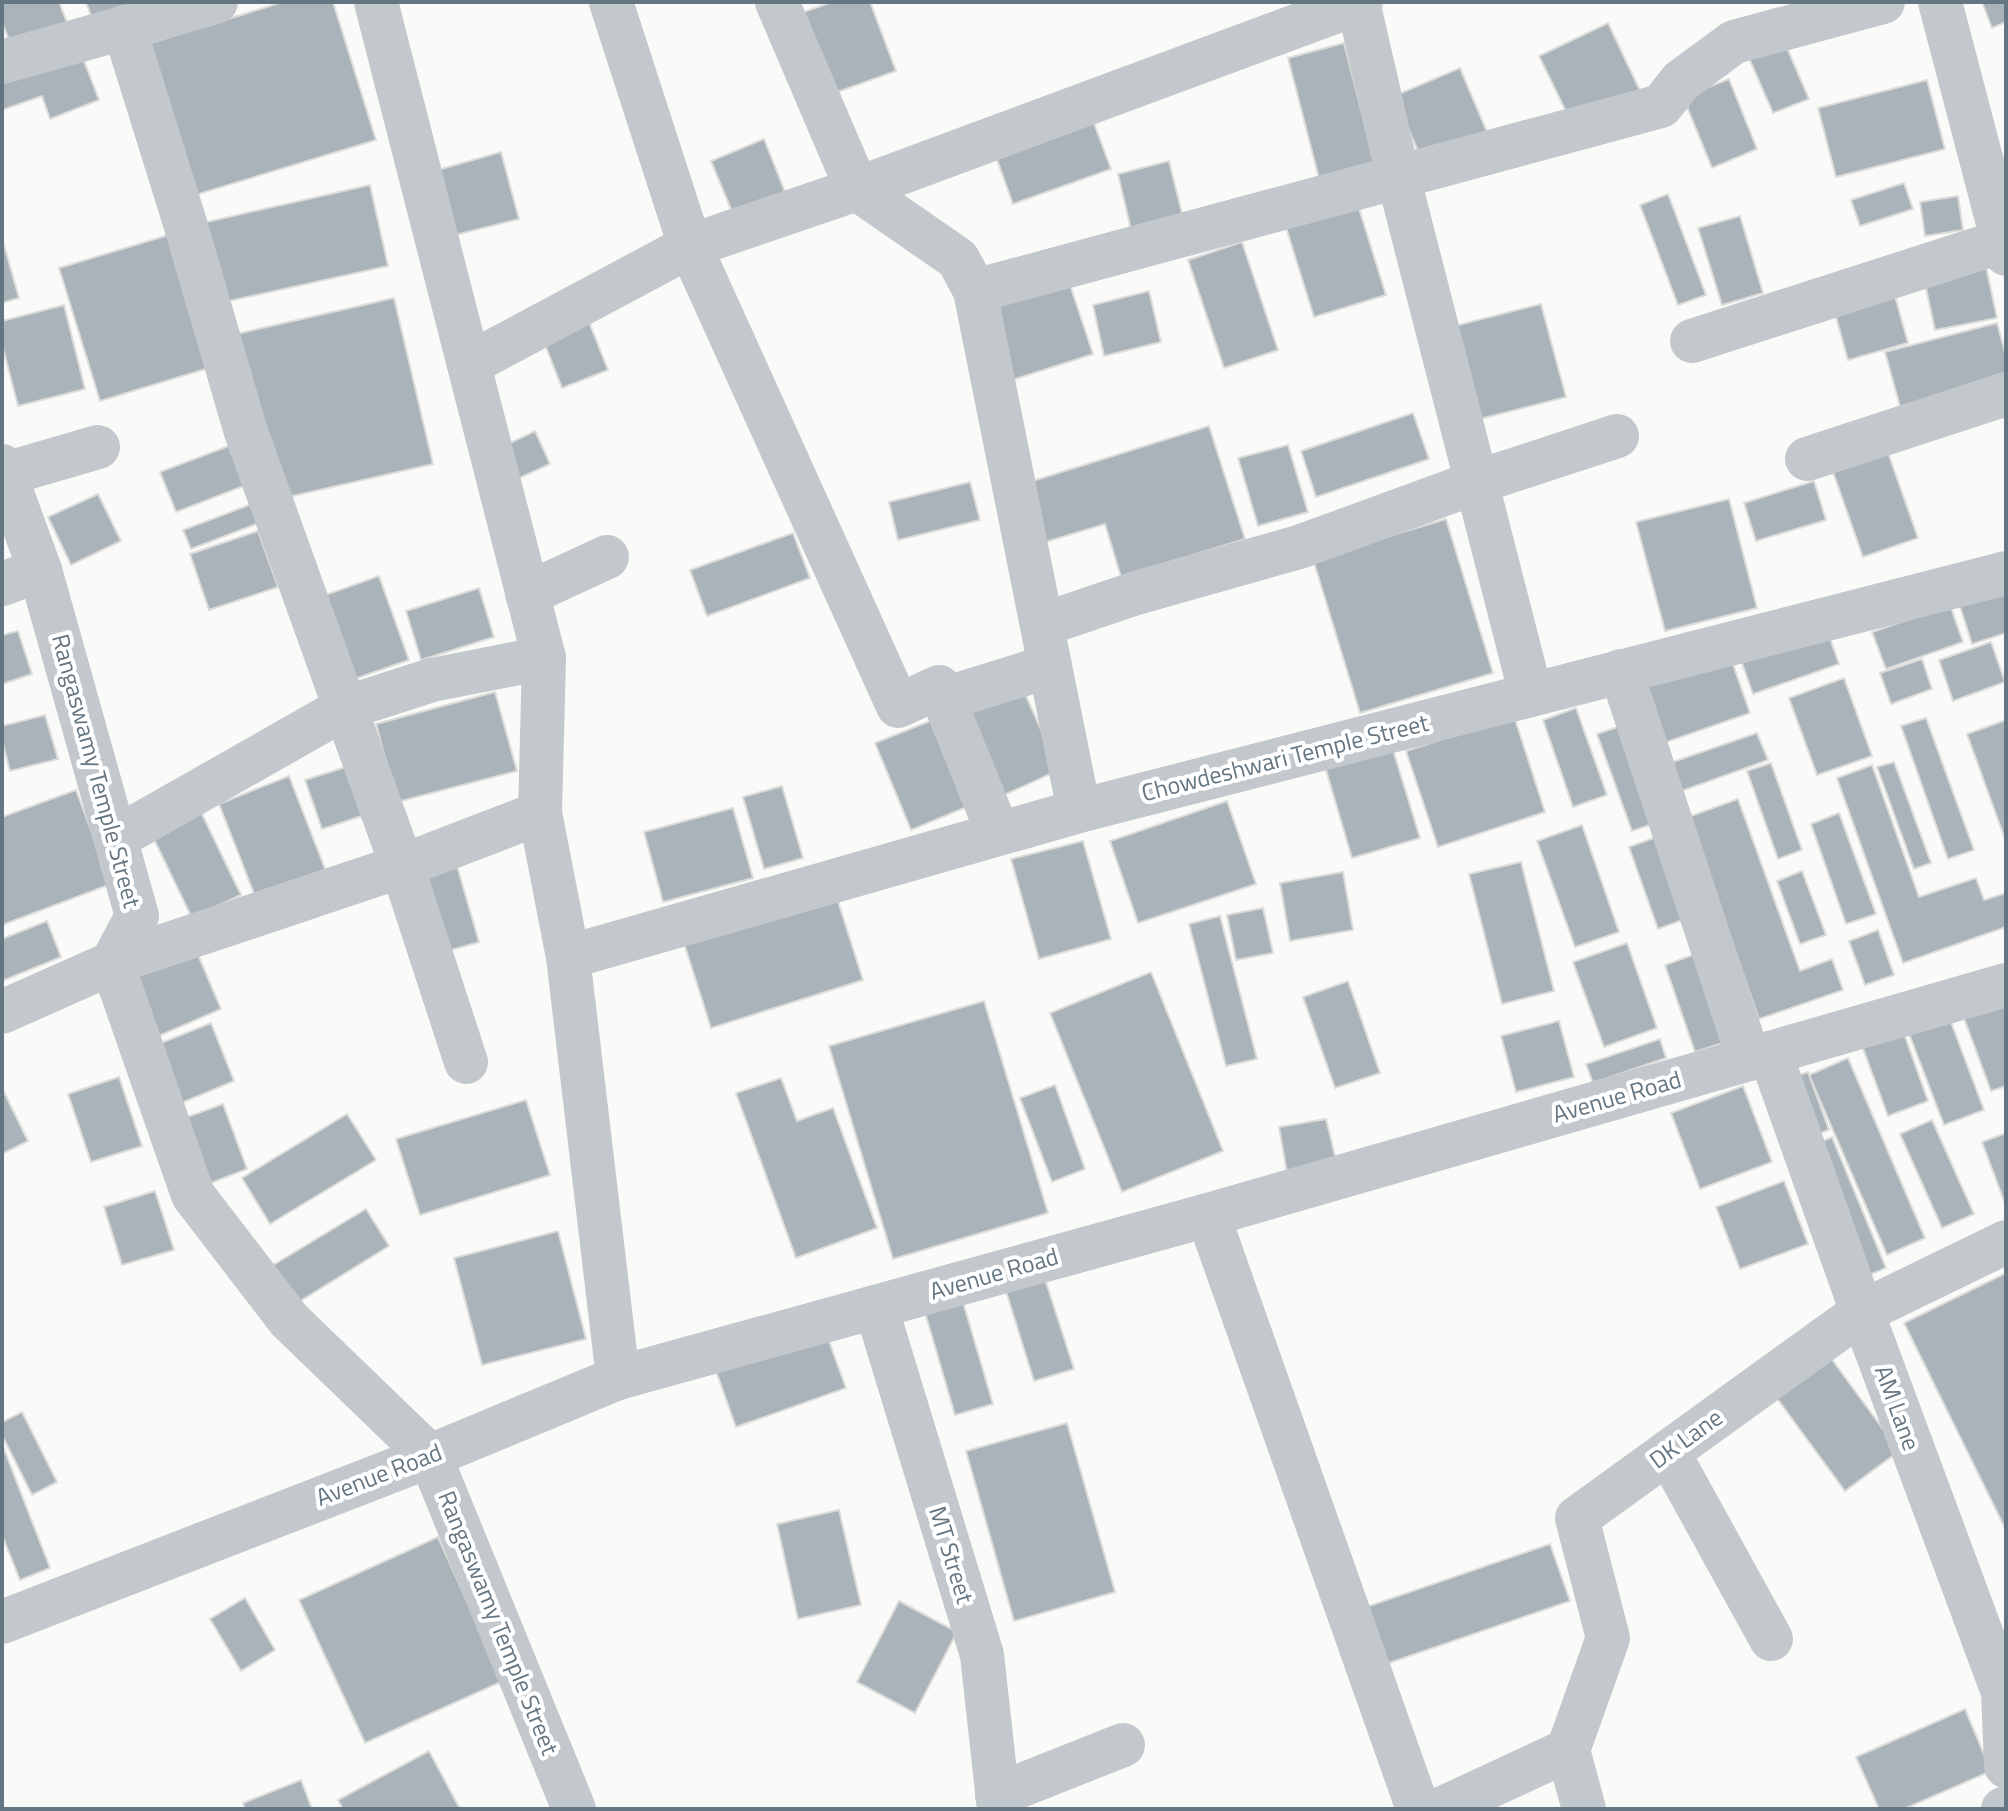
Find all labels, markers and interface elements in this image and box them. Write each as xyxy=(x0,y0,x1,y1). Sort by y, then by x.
street label: Rangaswamy Temple Street xyxy=(43,630,151,912)
street label: Chowdeshwari Temple Street xyxy=(1138,704,1433,810)
street label: Avenue Road xyxy=(1548,1061,1685,1132)
street label: Avenue Road xyxy=(925,1238,1062,1309)
street label: AM Lane xyxy=(1866,1360,1930,1455)
street label: DK Lane xyxy=(1641,1399,1730,1477)
street label: Avenue Road xyxy=(310,1434,447,1515)
street label: Rangaswamy Temple Street xyxy=(429,1485,569,1761)
street label: MT Street xyxy=(920,1502,984,1608)

